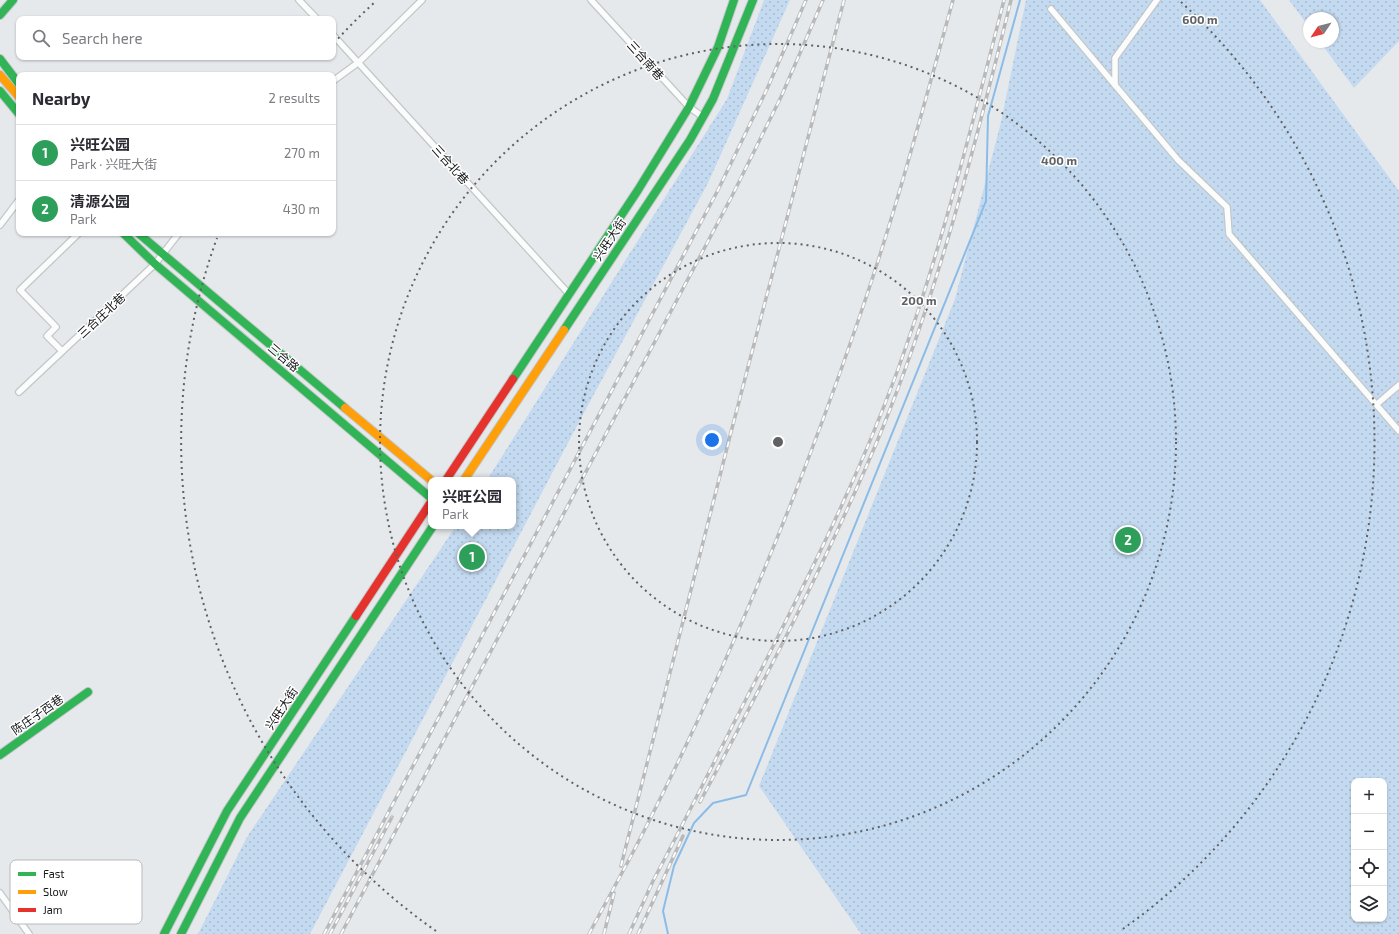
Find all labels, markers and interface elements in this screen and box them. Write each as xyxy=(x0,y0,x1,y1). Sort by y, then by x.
text: 600 m xyxy=(1182,12,1218,26)
north arrow xyxy=(1303,12,1339,48)
search box xyxy=(16,16,336,60)
icon: search xyxy=(30,27,52,49)
text: Search here xyxy=(62,29,143,47)
street label: 三合南巷 xyxy=(625,37,667,83)
text: Nearby xyxy=(32,88,90,108)
text: 2 results xyxy=(268,90,320,106)
text: 兴旺公园 xyxy=(70,135,130,153)
street label: 三合北巷 xyxy=(430,141,472,187)
text: 1 xyxy=(42,145,48,161)
text: 270 m xyxy=(284,145,320,161)
text: 400 m xyxy=(1041,153,1077,167)
text: Park · 兴旺大街 xyxy=(70,156,157,172)
text: 清源公园 xyxy=(70,192,130,210)
text: 2 xyxy=(41,201,49,217)
text: 430 m xyxy=(283,201,320,217)
text: Park xyxy=(70,211,97,227)
street label: 兴旺大街 xyxy=(590,215,628,263)
street label: 三合庄北巷 xyxy=(74,289,128,341)
text: 200 m xyxy=(901,293,937,307)
street label: 三合路 xyxy=(266,340,302,374)
your location xyxy=(702,430,722,450)
centre of rings xyxy=(771,435,785,449)
popup xyxy=(428,477,516,529)
text: 兴旺公园 xyxy=(442,487,502,505)
text: Park xyxy=(442,506,469,522)
pin: 2 xyxy=(1115,525,1141,555)
pin: 1 xyxy=(459,542,485,572)
street label: 兴旺大街 xyxy=(262,684,300,732)
street label: 陈庄子西巷 xyxy=(8,691,66,737)
map controls xyxy=(1351,778,1387,922)
button: + xyxy=(1351,778,1387,814)
button: − xyxy=(1351,814,1387,850)
button: locate xyxy=(1351,850,1387,886)
legend xyxy=(10,860,142,924)
text: Fast xyxy=(43,867,65,880)
text: Slow xyxy=(43,885,68,898)
button: layers xyxy=(1351,886,1387,922)
text: Jam xyxy=(43,903,62,916)

